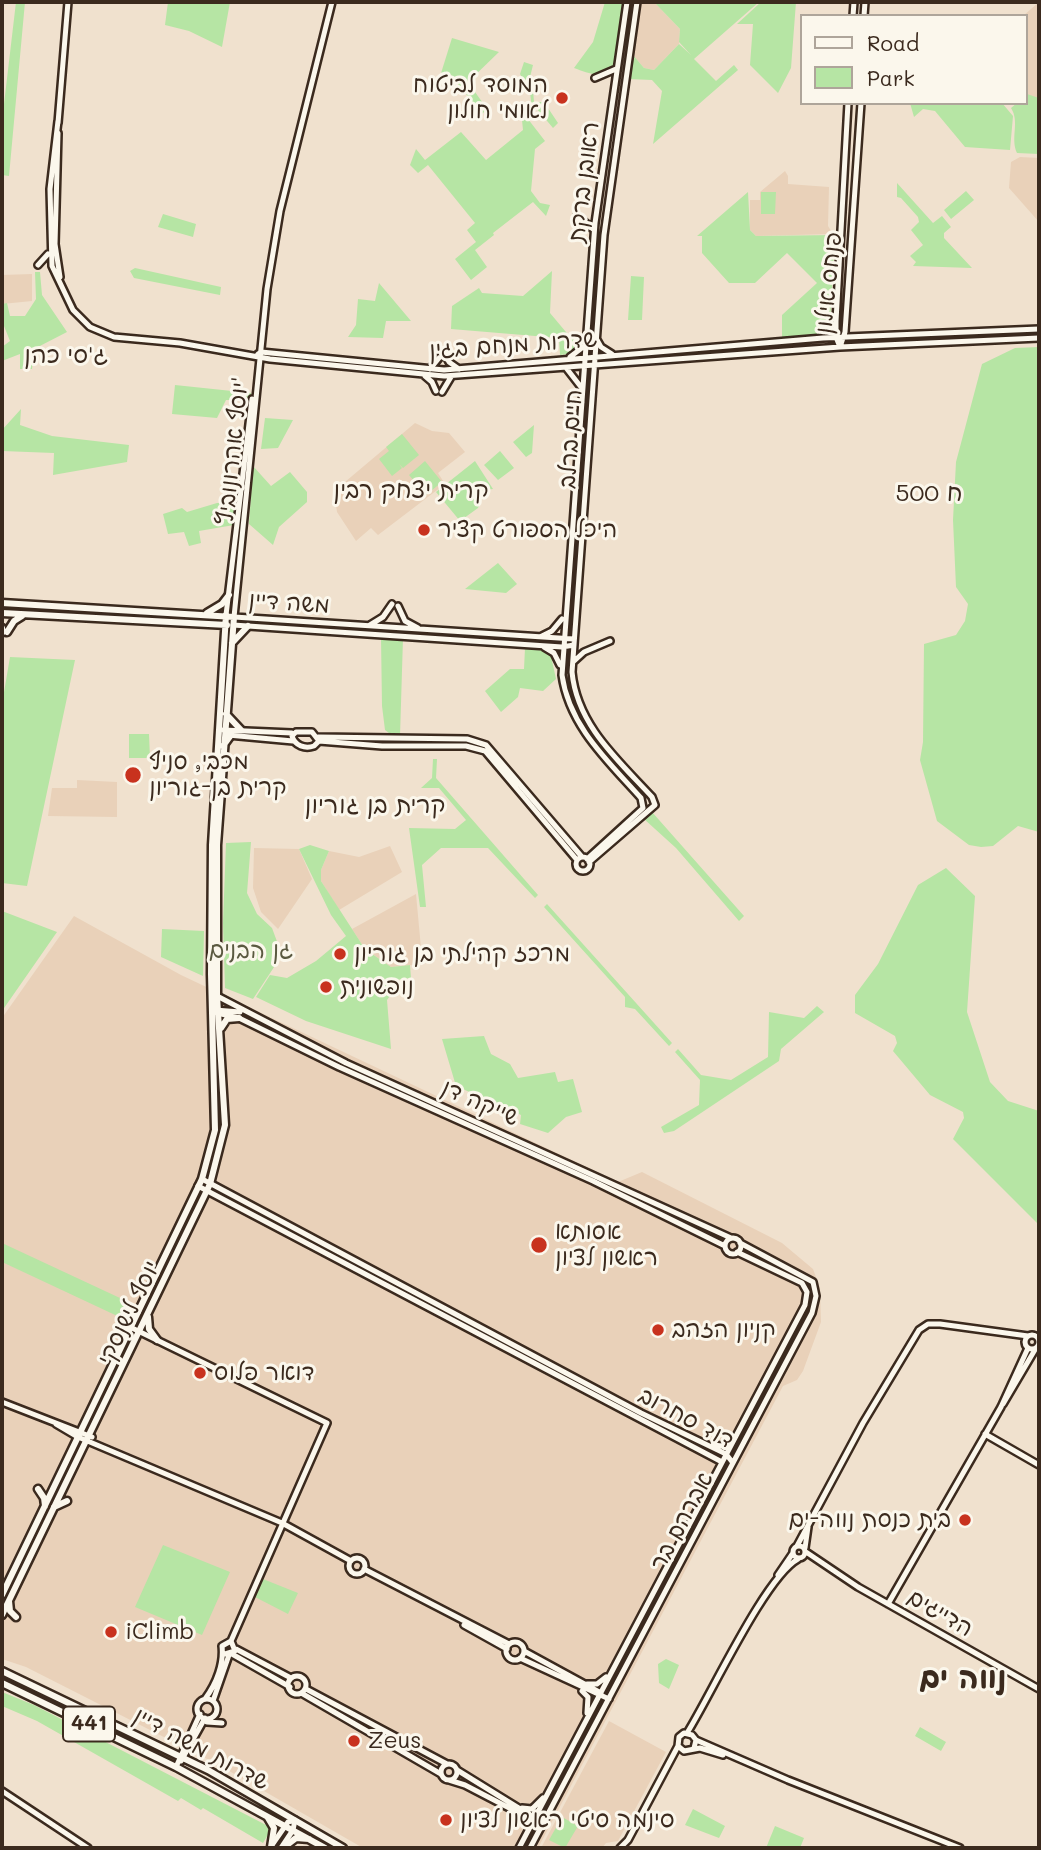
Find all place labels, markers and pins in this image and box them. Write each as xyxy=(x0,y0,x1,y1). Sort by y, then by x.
place label: המוסד לביטוח לאומי חולון xyxy=(413,71,548,125)
marker: המוסד לביטוח לאומי חולון xyxy=(554,90,570,106)
place label: היכל הספורט קציר xyxy=(438,516,617,544)
marker: היכל הספורט קציר xyxy=(416,522,432,538)
place label: מכבי, סניף קרית בן-גוריון xyxy=(149,748,287,802)
marker: מכבי, סניף קרית בן-גוריון xyxy=(123,765,143,785)
place label: מרכז קהילתי בן גוריון xyxy=(354,940,570,968)
marker: מרכז קהילתי בן גוריון xyxy=(332,946,348,962)
place label: נופשונית xyxy=(340,973,414,1001)
marker: נופשונית xyxy=(318,979,334,995)
place label: אסותא ראשון לציון xyxy=(555,1218,658,1272)
marker: אסותא ראשון לציון xyxy=(529,1235,549,1255)
place label: קניון הזהב xyxy=(672,1316,776,1344)
marker: קניון הזהב xyxy=(650,1322,666,1338)
place label: דואר פלוס xyxy=(214,1359,314,1387)
marker: דואר פלוס xyxy=(192,1365,208,1381)
place label: בית כנסת נווה-ים xyxy=(788,1506,951,1534)
marker: בית כנסת נווה-ים xyxy=(957,1512,973,1528)
place label: iClimb xyxy=(125,1618,194,1646)
marker: iClimb xyxy=(103,1624,119,1640)
place label: Zeus xyxy=(368,1727,421,1755)
marker: Zeus xyxy=(346,1733,362,1749)
place label: סינמה סיטי ראשון לציון xyxy=(460,1806,675,1834)
marker: סינמה סיטי ראשון לציון xyxy=(438,1812,454,1828)

